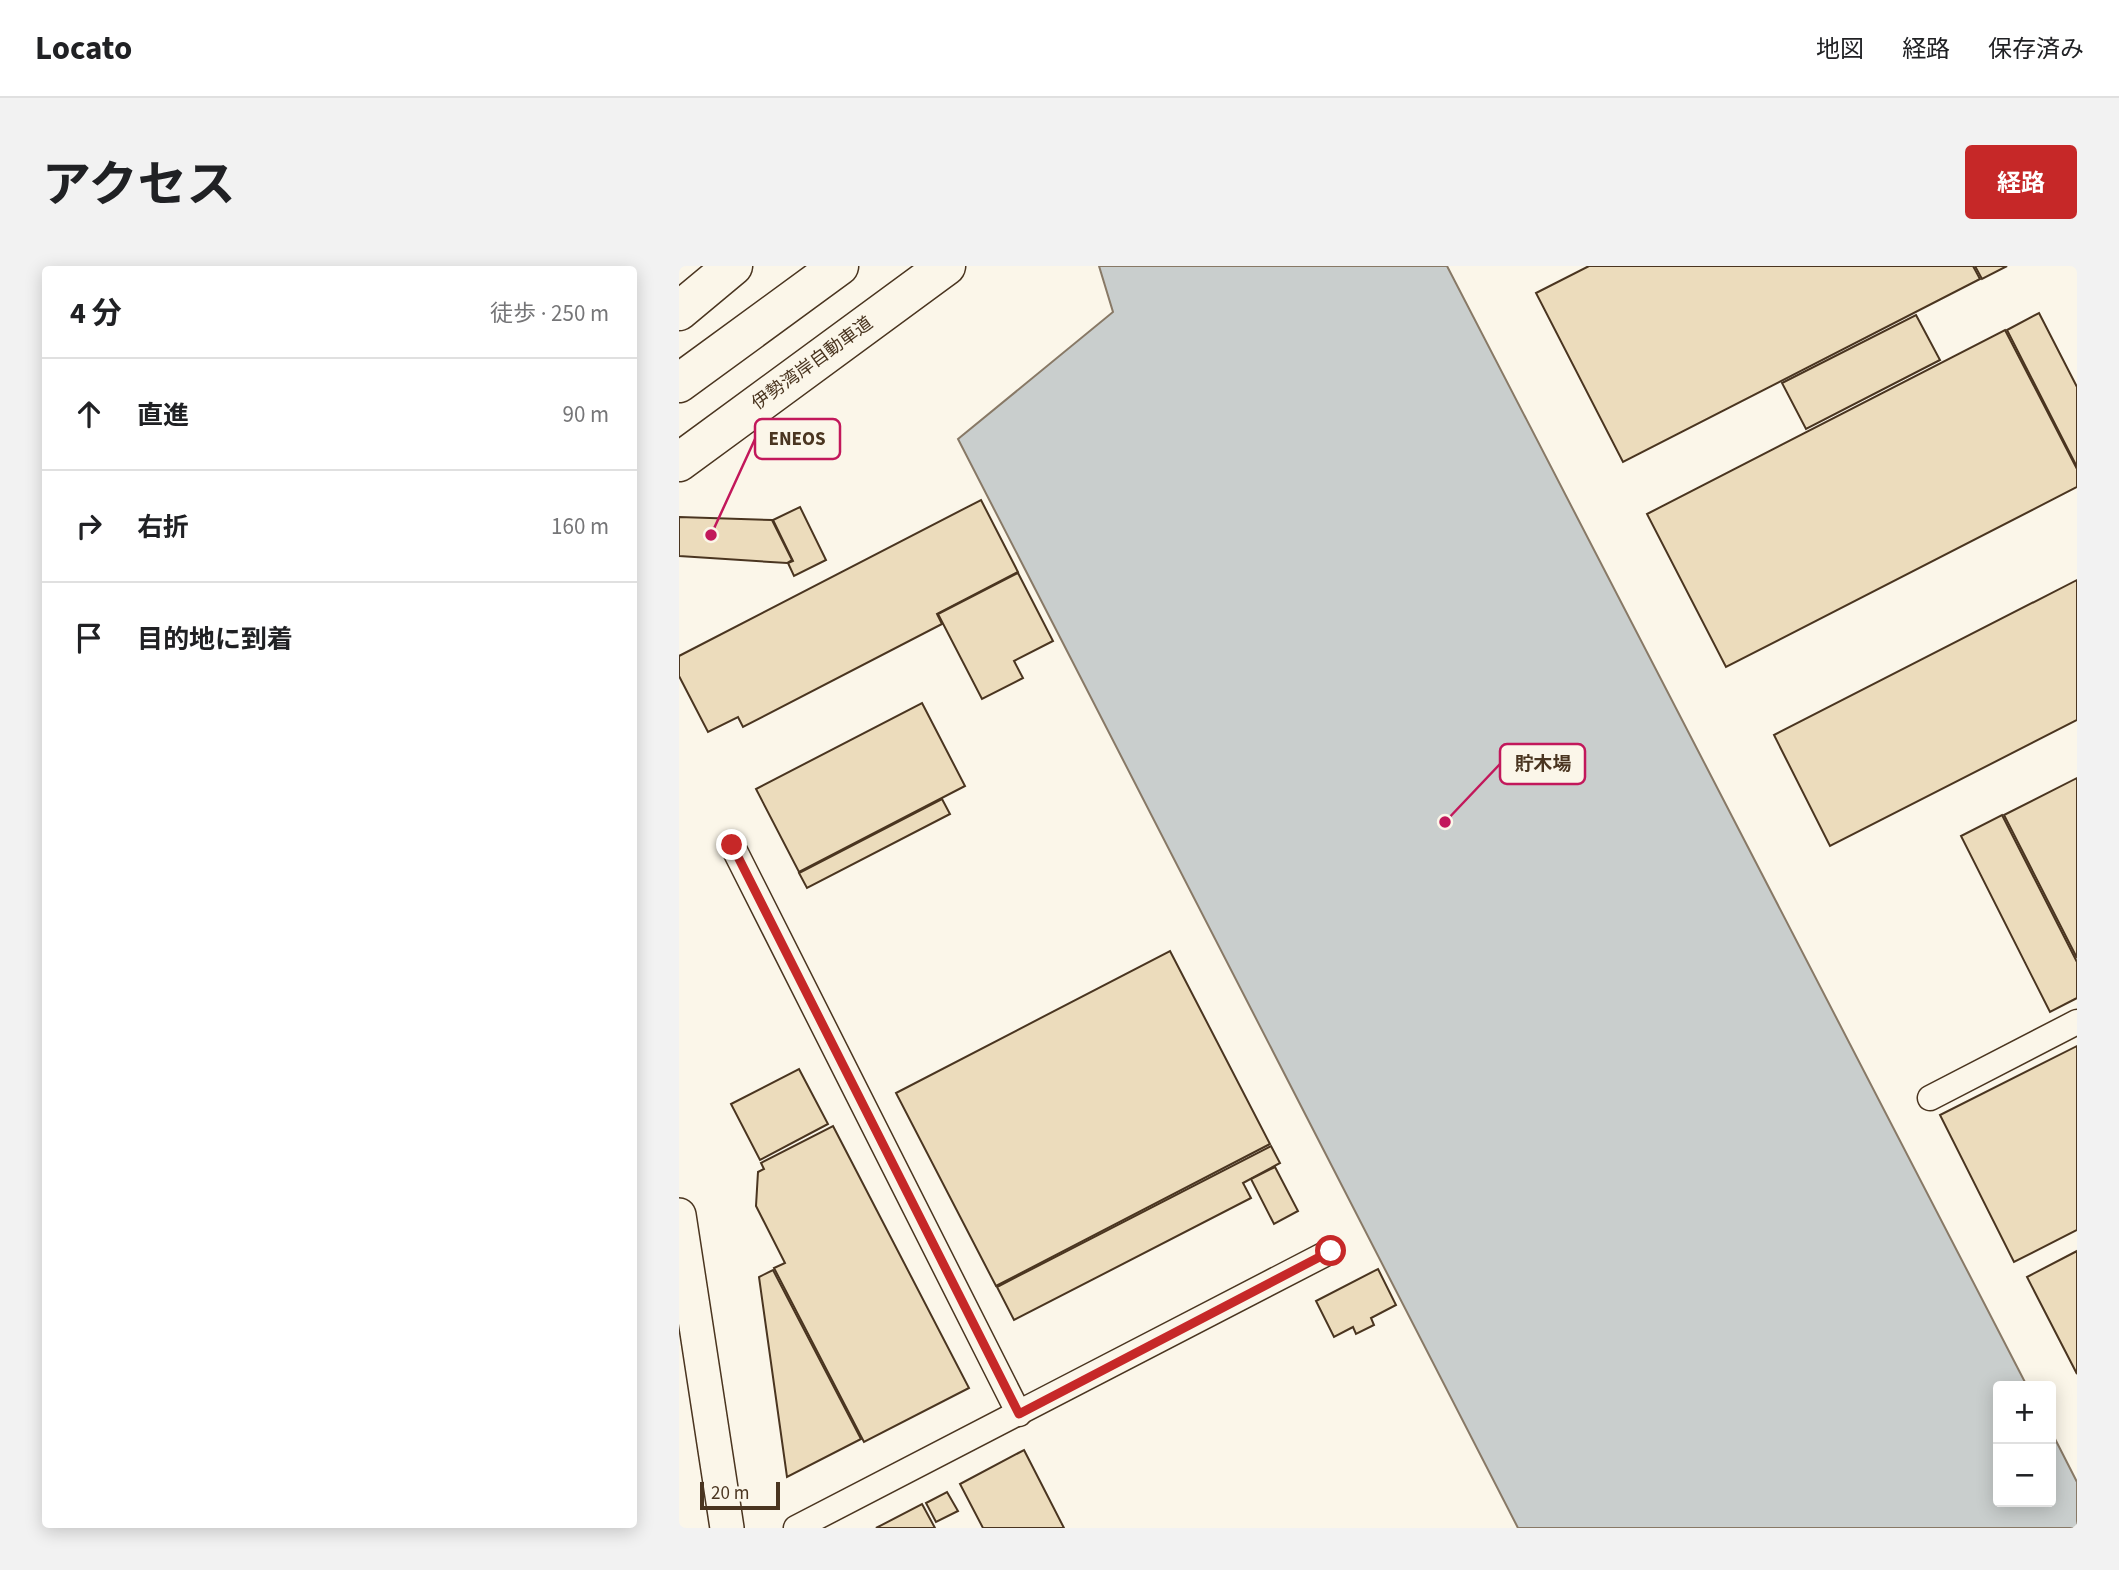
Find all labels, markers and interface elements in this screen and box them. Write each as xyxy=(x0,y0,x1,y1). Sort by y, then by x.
text: Locato xyxy=(35,25,132,72)
text: 地図 xyxy=(1816,32,1864,67)
text: 経路 xyxy=(1902,32,1950,67)
text: 保存済み xyxy=(1988,32,2084,67)
button: 経路 xyxy=(1965,145,2077,219)
text: アクセス xyxy=(42,151,236,221)
text: 4 分 xyxy=(70,292,122,335)
text: 徒歩 · 250 m xyxy=(490,297,609,330)
street label: 伊勢湾岸自動車道 xyxy=(747,311,878,416)
icon: ahead xyxy=(70,395,108,433)
text: 直進 xyxy=(137,397,189,434)
text: 90 m xyxy=(562,398,609,431)
callout: ENEOS xyxy=(755,419,840,459)
text: ENEOS xyxy=(768,426,826,453)
icon: right xyxy=(70,507,108,545)
text: 右折 xyxy=(137,509,189,546)
text: 160 m xyxy=(551,510,609,543)
icon: arrive xyxy=(70,619,108,657)
text: 目的地に到着 xyxy=(137,621,293,658)
callout: 貯木場 xyxy=(1500,744,1585,784)
text: 貯木場 xyxy=(1514,751,1572,778)
route end xyxy=(716,829,747,860)
route start xyxy=(1315,1235,1346,1266)
map controls xyxy=(1993,1381,2056,1507)
button: + xyxy=(1993,1381,2056,1444)
button: − xyxy=(1993,1444,2056,1507)
scale bar xyxy=(700,1479,781,1511)
text: 20 m xyxy=(711,1480,749,1507)

